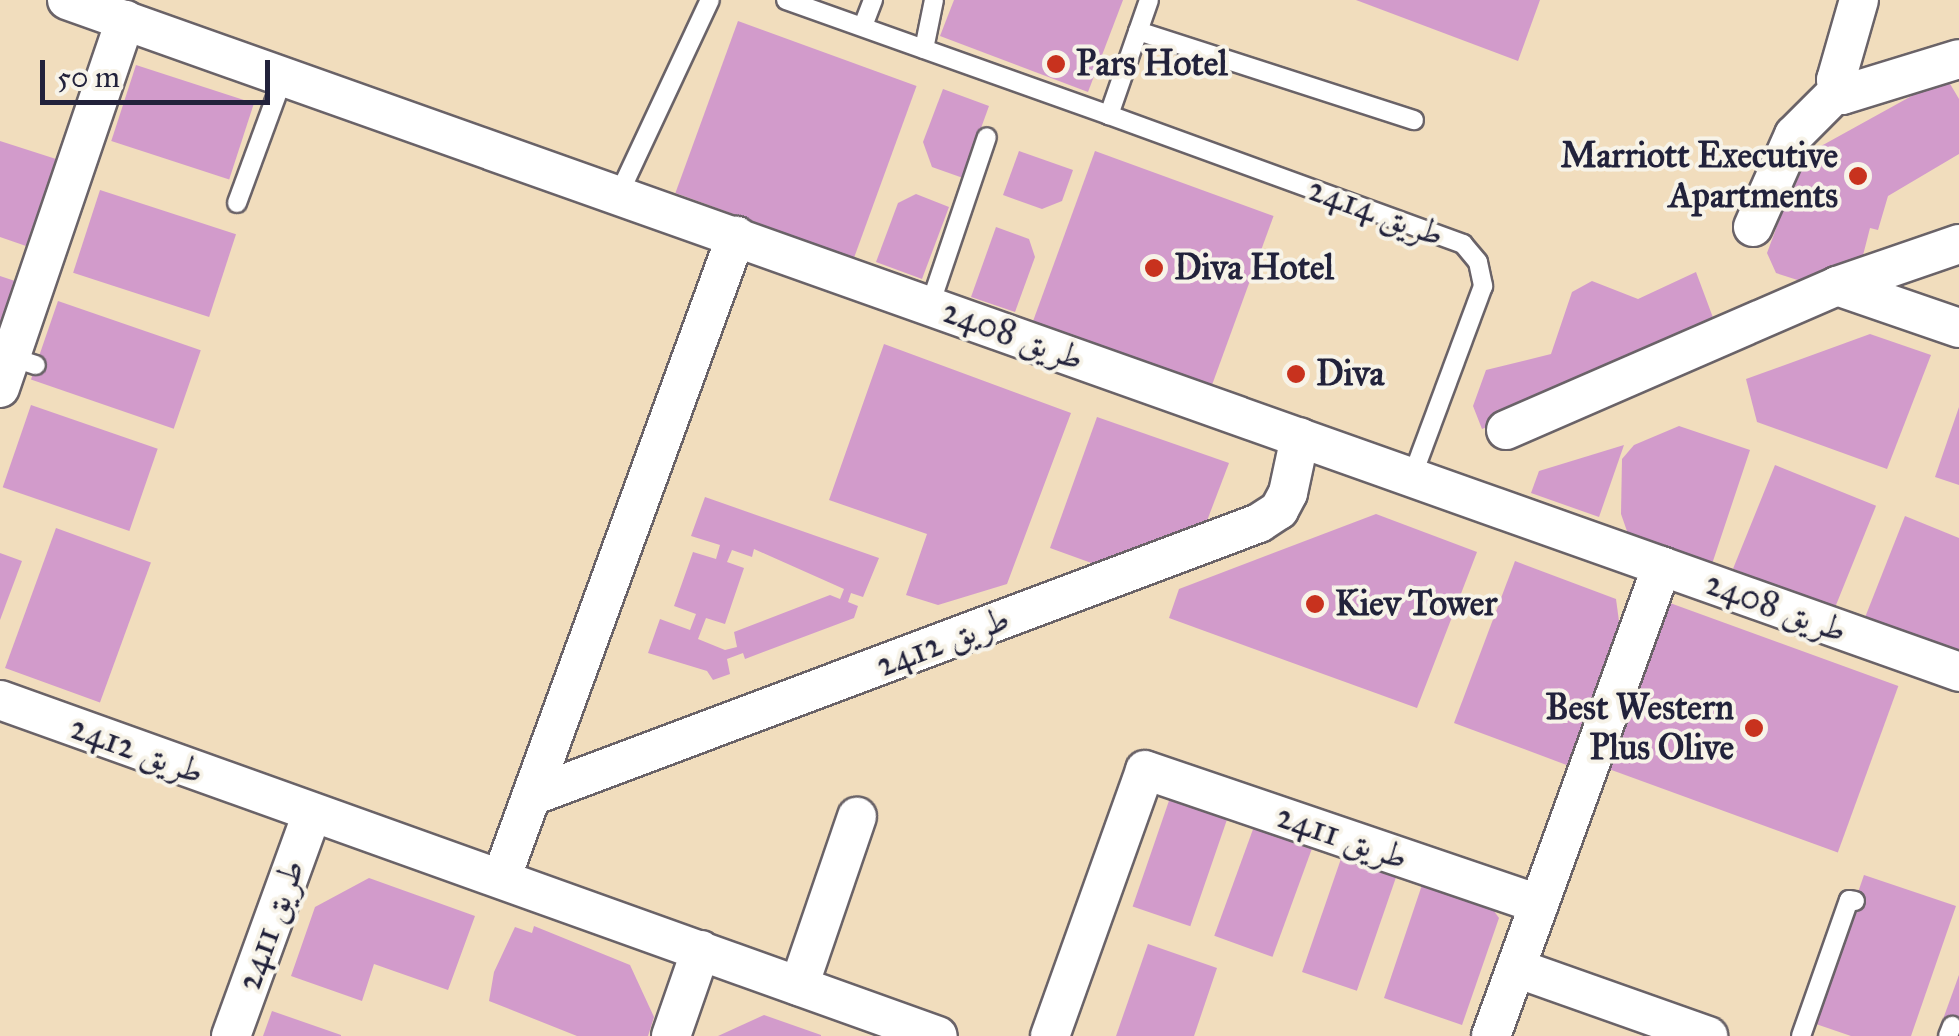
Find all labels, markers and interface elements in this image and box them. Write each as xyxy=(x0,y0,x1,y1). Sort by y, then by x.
scale bar xyxy=(45,40,275,102)
place label: Pars Hotel xyxy=(1076,43,1228,85)
marker: Pars Hotel xyxy=(1045,53,1067,75)
text: 50 m xyxy=(57,59,120,95)
place label: Marriott Executive Apartments xyxy=(1560,135,1838,217)
marker: Marriott Executive Apartments xyxy=(1847,165,1869,187)
street label: طريق 2414 xyxy=(1302,168,1450,256)
place label: Diva Hotel xyxy=(1174,247,1334,289)
marker: Diva Hotel xyxy=(1143,257,1165,279)
street label: طريق 2408 xyxy=(937,290,1089,380)
place label: Diva xyxy=(1316,353,1384,395)
marker: Diva xyxy=(1285,363,1307,385)
street label: طريق 2408 xyxy=(1700,562,1852,652)
place label: Kiev Tower xyxy=(1335,583,1497,625)
marker: Kiev Tower xyxy=(1304,593,1326,615)
street label: طريق 2412 xyxy=(870,597,1016,687)
place label: Best Western Plus Olive xyxy=(1545,687,1734,769)
street label: طريق 2412 xyxy=(64,706,210,794)
marker: Best Western Plus Olive xyxy=(1743,717,1765,739)
street label: طريق 2411 xyxy=(1271,795,1413,879)
street label: طريق 2411 xyxy=(228,854,314,996)

